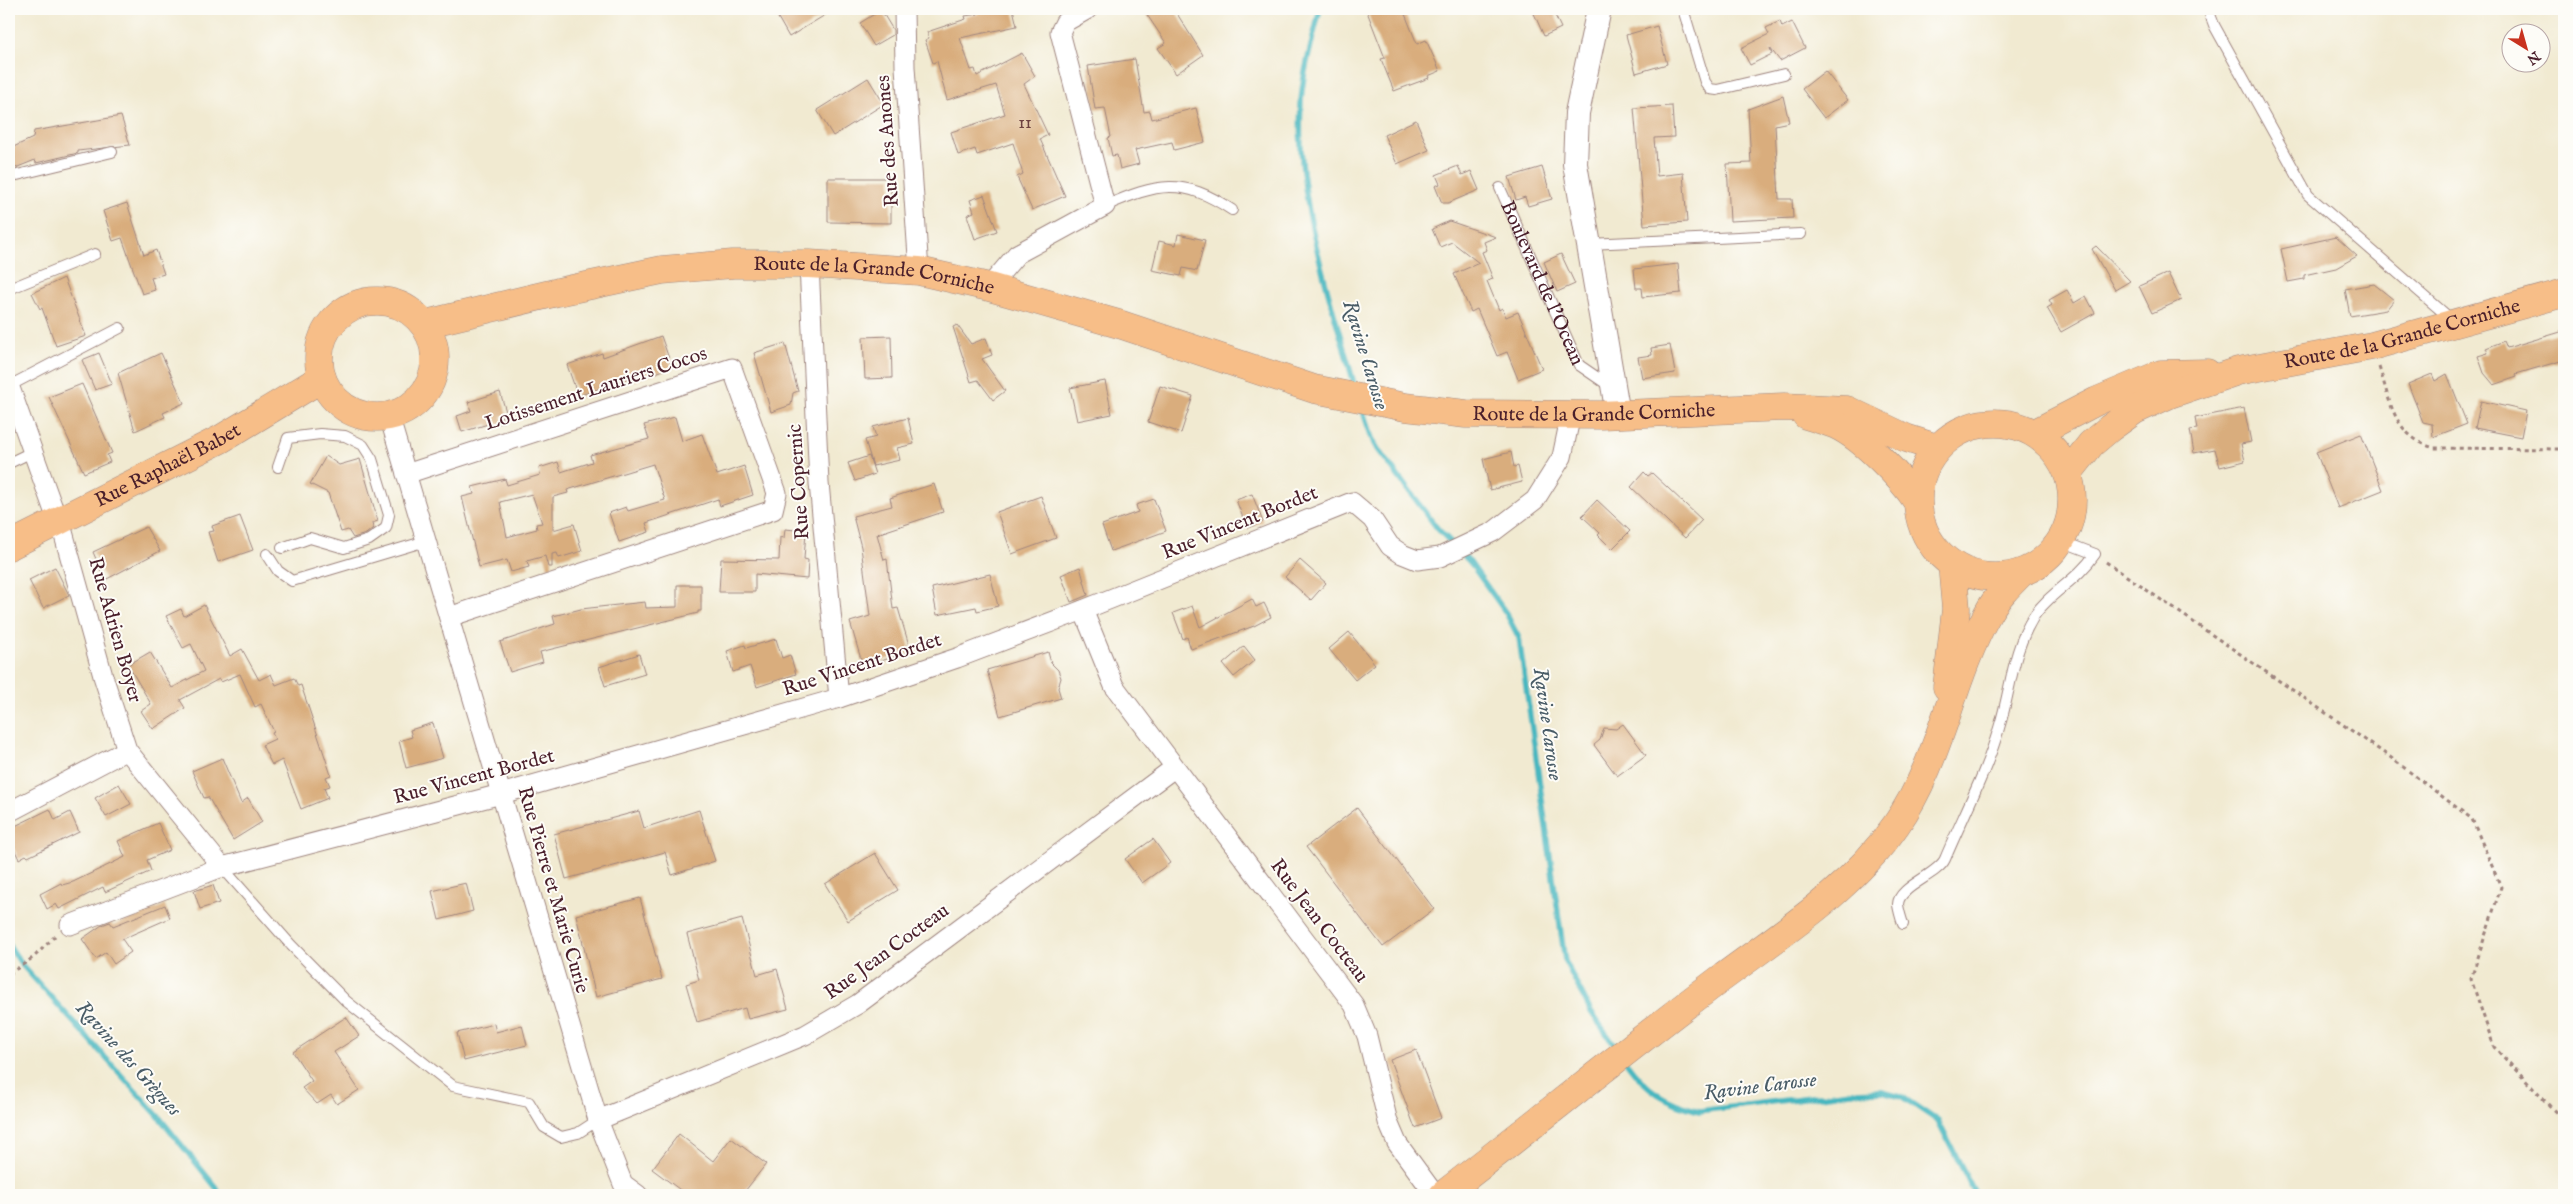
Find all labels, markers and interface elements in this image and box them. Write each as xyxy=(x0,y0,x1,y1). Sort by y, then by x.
north arrow xyxy=(2500,22,2550,72)
text: N xyxy=(2523,46,2544,68)
street label: Rue des Anones xyxy=(871,74,905,208)
house number: 11 xyxy=(1018,112,1032,135)
street label: Boulevard de l'Ocean xyxy=(1495,197,1590,369)
street label: Route de la Grande Corniche xyxy=(753,252,997,300)
street label: Route de la Grande Corniche xyxy=(2282,293,2523,375)
water label: Ravine Carosse xyxy=(1335,297,1395,413)
street label: Lotissement Lauriers Cocos xyxy=(482,341,710,437)
street label: Route de la Grande Corniche xyxy=(1472,398,1716,428)
street label: Rue Raphaël Babet xyxy=(91,417,245,513)
street label: Rue Copernic xyxy=(782,423,816,541)
street label: Rue Vincent Bordet xyxy=(1158,480,1322,566)
street label: Rue Adrien Boyer xyxy=(82,554,148,706)
street label: Rue Vincent Bordet xyxy=(779,627,945,702)
water label: Ravine Carosse xyxy=(1526,666,1568,782)
street label: Rue Vincent Bordet xyxy=(391,743,557,811)
street label: Rue Pierre et Marie Curie xyxy=(512,784,594,996)
street label: Rue Jean Cocteau xyxy=(1264,854,1374,988)
street label: Rue Jean Cocteau xyxy=(820,898,954,1006)
water label: Ravine des Grègues xyxy=(69,996,188,1123)
water label: Ravine Carosse xyxy=(1702,1067,1818,1107)

